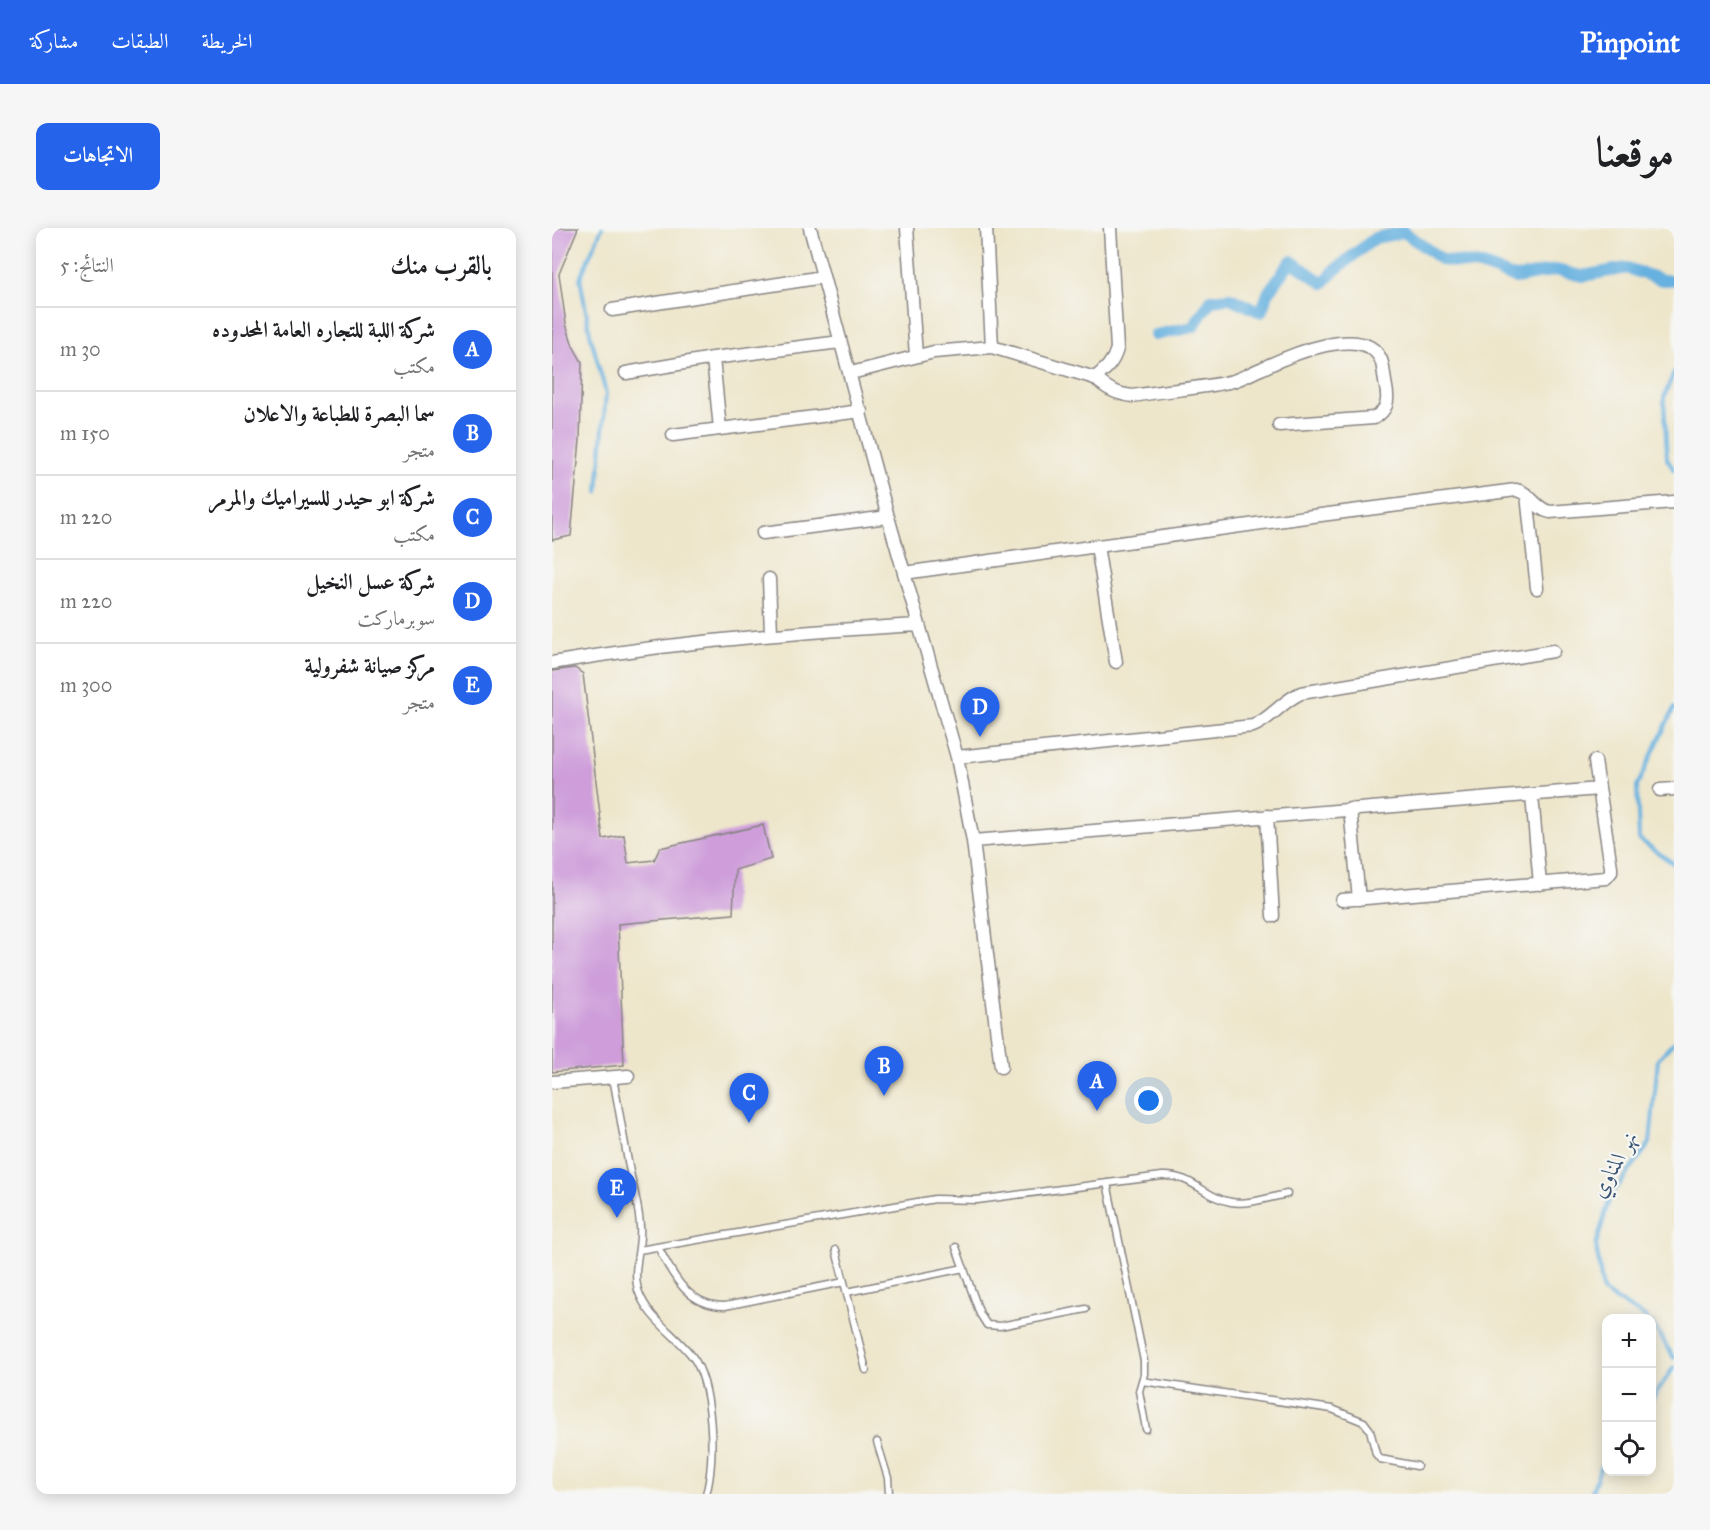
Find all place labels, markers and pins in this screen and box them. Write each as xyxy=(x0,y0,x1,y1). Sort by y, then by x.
pin: D xyxy=(960,688,1000,737)
pin: B xyxy=(864,1046,904,1096)
pin: A xyxy=(1078,1062,1116,1111)
pin: C xyxy=(730,1074,768,1123)
pin: E xyxy=(598,1168,636,1218)

